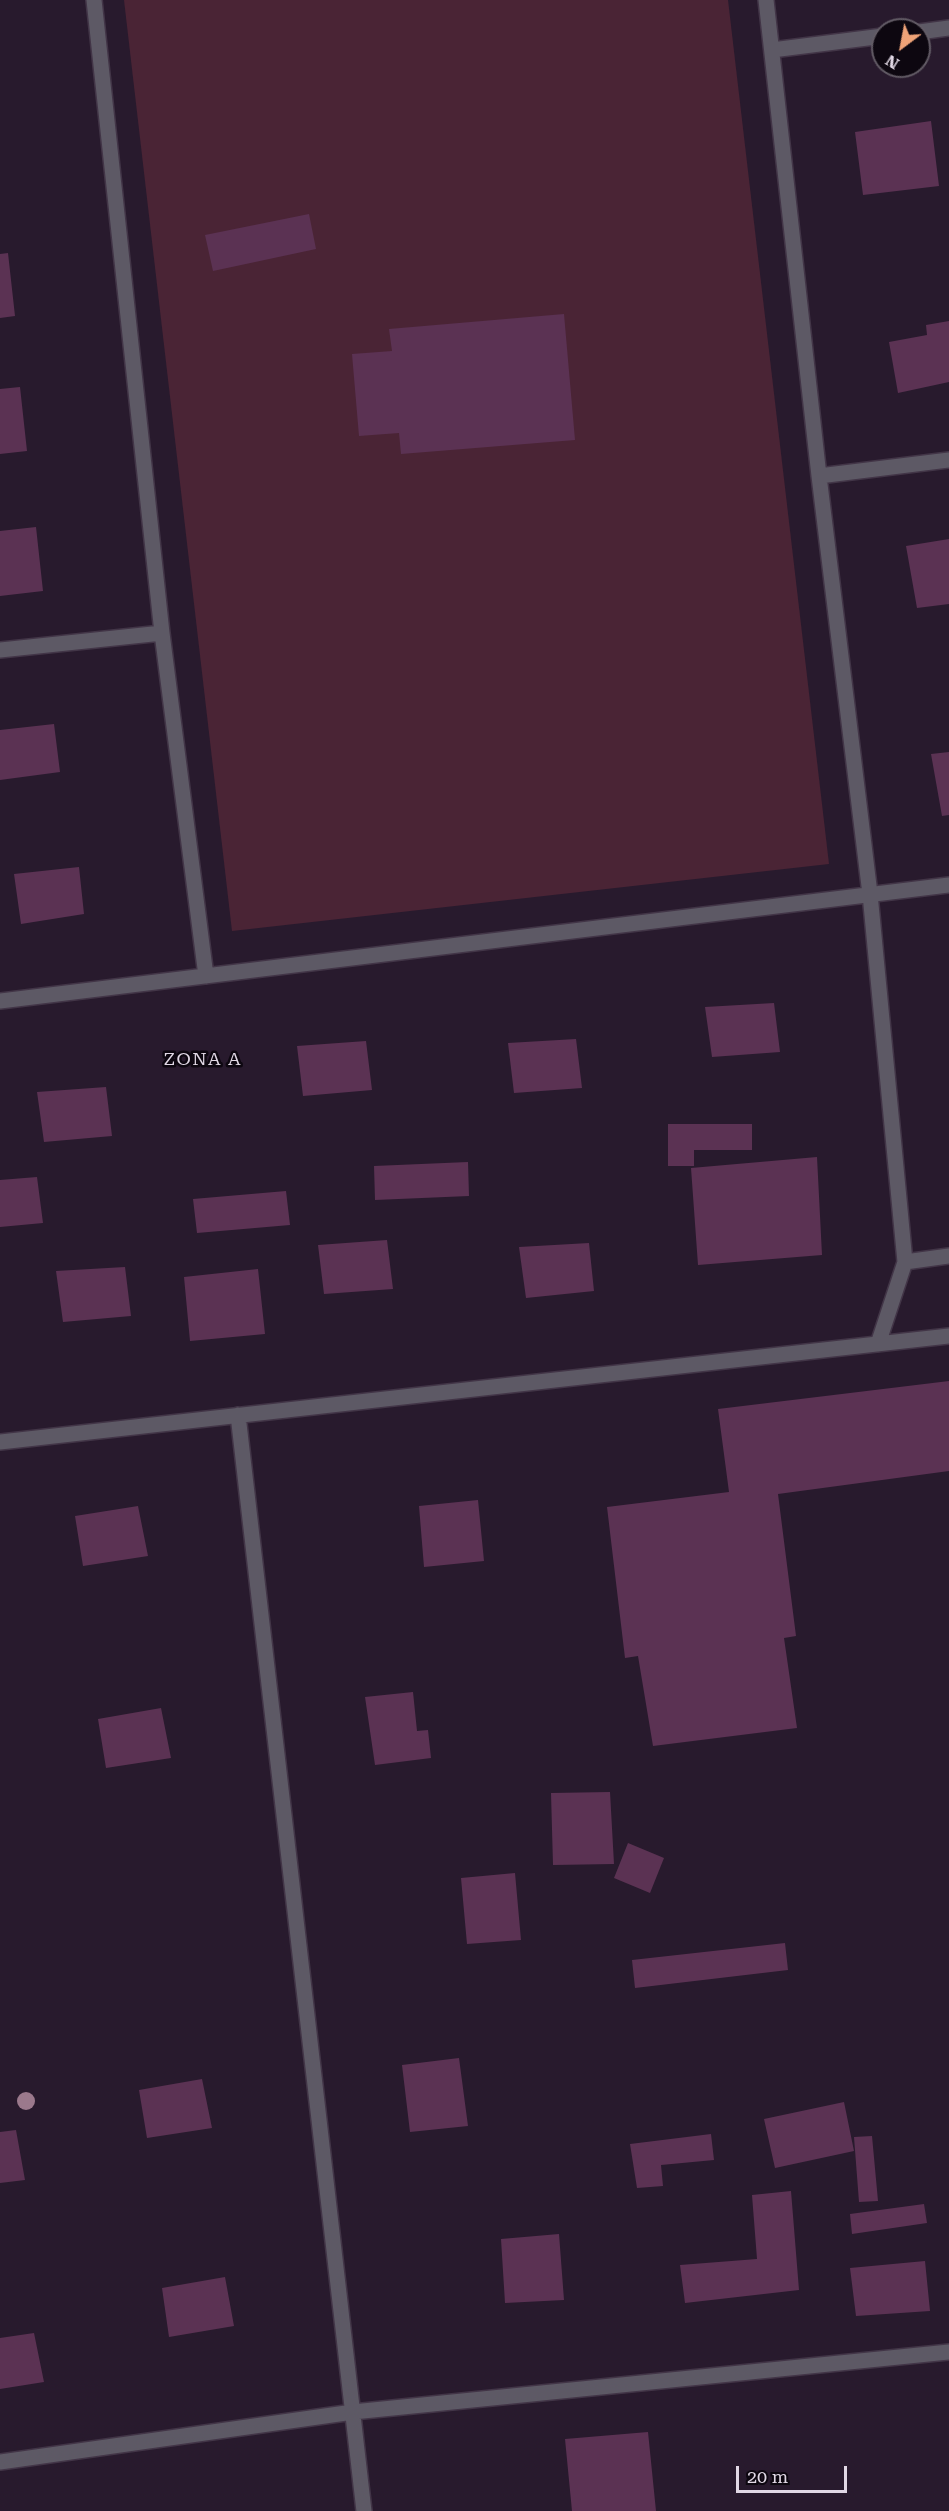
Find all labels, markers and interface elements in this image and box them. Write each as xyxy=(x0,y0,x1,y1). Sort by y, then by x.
north arrow xyxy=(871,18,931,78)
text: N xyxy=(882,51,903,73)
district label: ZONA A xyxy=(164,1049,242,1071)
scale bar xyxy=(739,2454,850,2492)
text: 20 m xyxy=(747,2466,788,2487)

